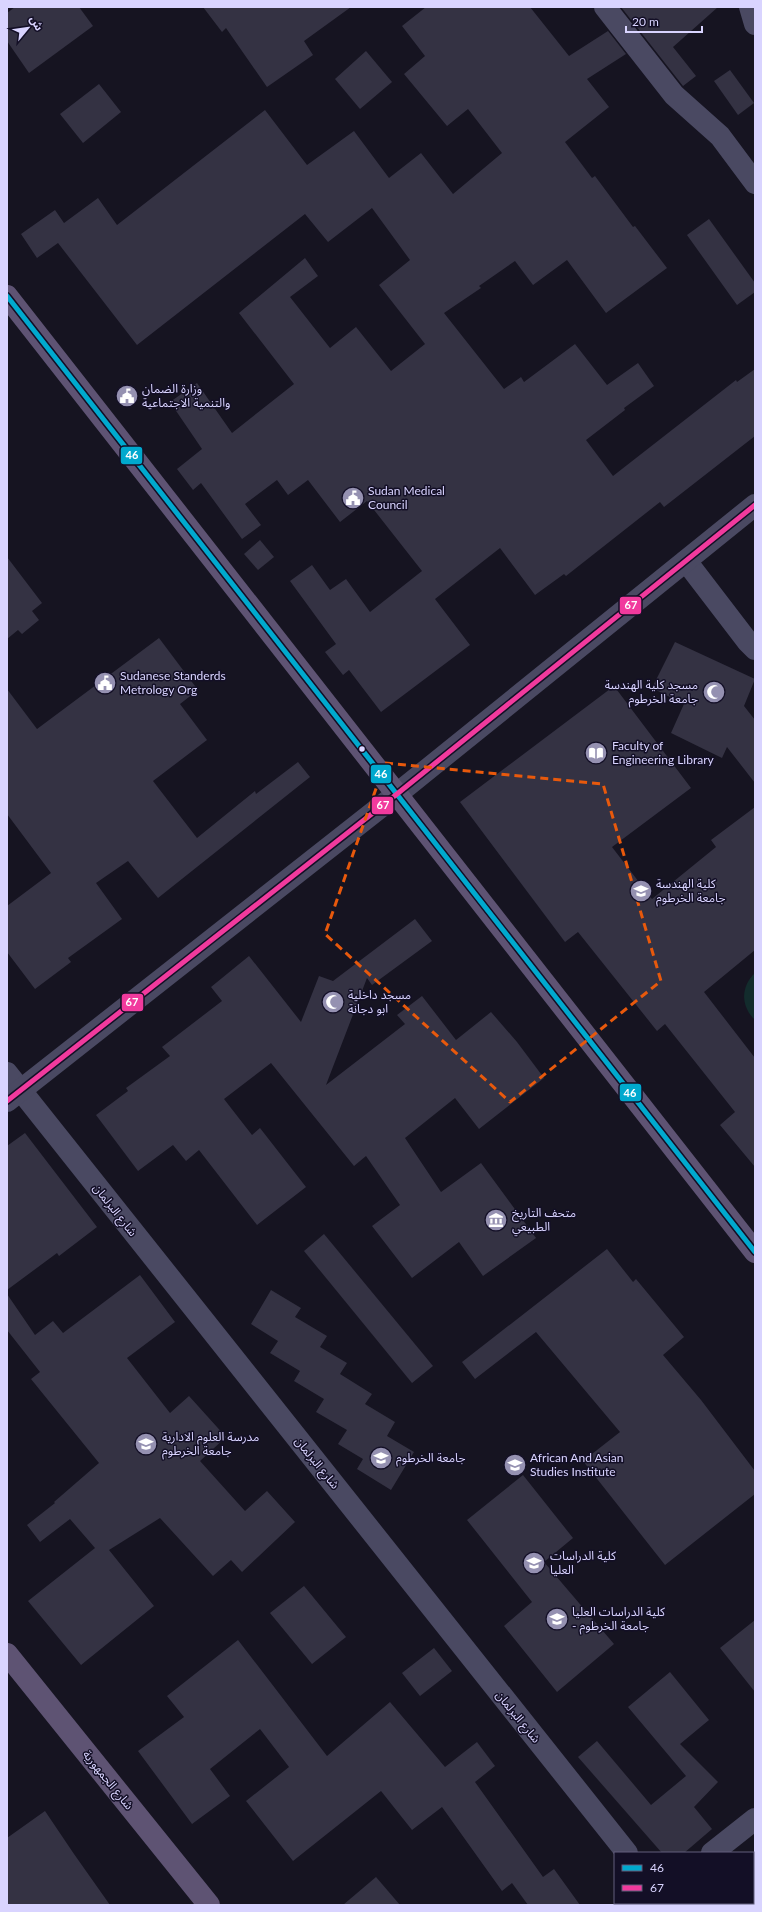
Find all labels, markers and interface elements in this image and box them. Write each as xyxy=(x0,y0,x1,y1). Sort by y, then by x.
north arrow xyxy=(8,8,48,48)
scale bar xyxy=(626,8,702,34)
text: ش xyxy=(27,13,47,33)
text: 20 m xyxy=(632,14,659,29)
place label: وزارة الضمان والتنمية الاجتماعية xyxy=(142,381,230,410)
public building icon: وزارة الضمان والتنمية الاجتماعية xyxy=(114,383,140,409)
line badge: 46 xyxy=(120,446,143,465)
text: 46 xyxy=(126,448,139,461)
place label: Sudan Medical Council xyxy=(368,483,445,512)
public building icon: Sudan Medical Council xyxy=(340,485,366,511)
line badge: 67 xyxy=(619,596,642,615)
text: 67 xyxy=(625,598,637,611)
place label: Sudanese Standerds Metrology Org xyxy=(120,668,226,697)
public building icon: Sudanese Standerds Metrology Org xyxy=(92,670,118,696)
place label: مسجد كلية الهندسة جامعة الخرطوم xyxy=(605,677,698,708)
mosque icon: مسجد كلية الهندسة جامعة الخرطوم xyxy=(701,679,727,705)
place label: Faculty of Engineering Library xyxy=(612,738,715,767)
library icon: Faculty of Engineering Library xyxy=(583,740,609,766)
unlabelled marker xyxy=(357,744,367,754)
line badge: 46 xyxy=(370,764,392,784)
text: 46 xyxy=(375,767,388,780)
line badge: 67 xyxy=(371,796,394,815)
text: 67 xyxy=(377,798,389,811)
place label: كلية الهندسة جامعة الخرطوم xyxy=(656,876,726,907)
school or university icon: كلية الهندسة جامعة الخرطوم xyxy=(628,878,654,904)
place label: مسجد داخلية ابو دجانة xyxy=(348,987,411,1016)
mosque icon: مسجد داخلية ابو دجانة xyxy=(320,989,346,1015)
line badge: 67 xyxy=(121,993,144,1012)
text: 67 xyxy=(126,995,138,1008)
line badge: 46 xyxy=(619,1083,642,1102)
text: 46 xyxy=(624,1086,637,1099)
street label: شارع البرلمان xyxy=(89,1180,141,1240)
place label: متحف التاريخ الطبيعي xyxy=(512,1205,576,1237)
museum icon: متحف التاريخ الطبيعي xyxy=(483,1207,509,1233)
place label: مدرسة العلوم الادارية جامعة الخرطوم xyxy=(162,1429,259,1460)
school or university icon: مدرسة العلوم الادارية جامعة الخرطوم xyxy=(133,1431,159,1457)
street label: شارع البرلمان xyxy=(290,1434,343,1493)
school or university icon: جامعة الخرطوم xyxy=(368,1445,394,1471)
place label: جامعة الخرطوم xyxy=(396,1450,466,1467)
place label: African And Asian Studies Institute xyxy=(530,1450,623,1479)
school or university icon: African And Asian Studies Institute xyxy=(502,1452,528,1478)
place label: كلية الدراسات العليا xyxy=(550,1548,617,1577)
school or university icon: كلية الدراسات العليا xyxy=(521,1550,547,1576)
place label: كلية الدراسات العليا - جامعة الخرطوم xyxy=(572,1604,666,1635)
school or university icon: كلية الدراسات العليا - جامعة الخرطوم xyxy=(544,1606,570,1632)
street label: شارع البرلمان xyxy=(491,1688,544,1747)
street label: شارع الجمهورية xyxy=(78,1747,137,1814)
legend xyxy=(614,1852,754,1904)
text: 46 xyxy=(650,1860,664,1875)
text: 67 xyxy=(650,1880,664,1895)

